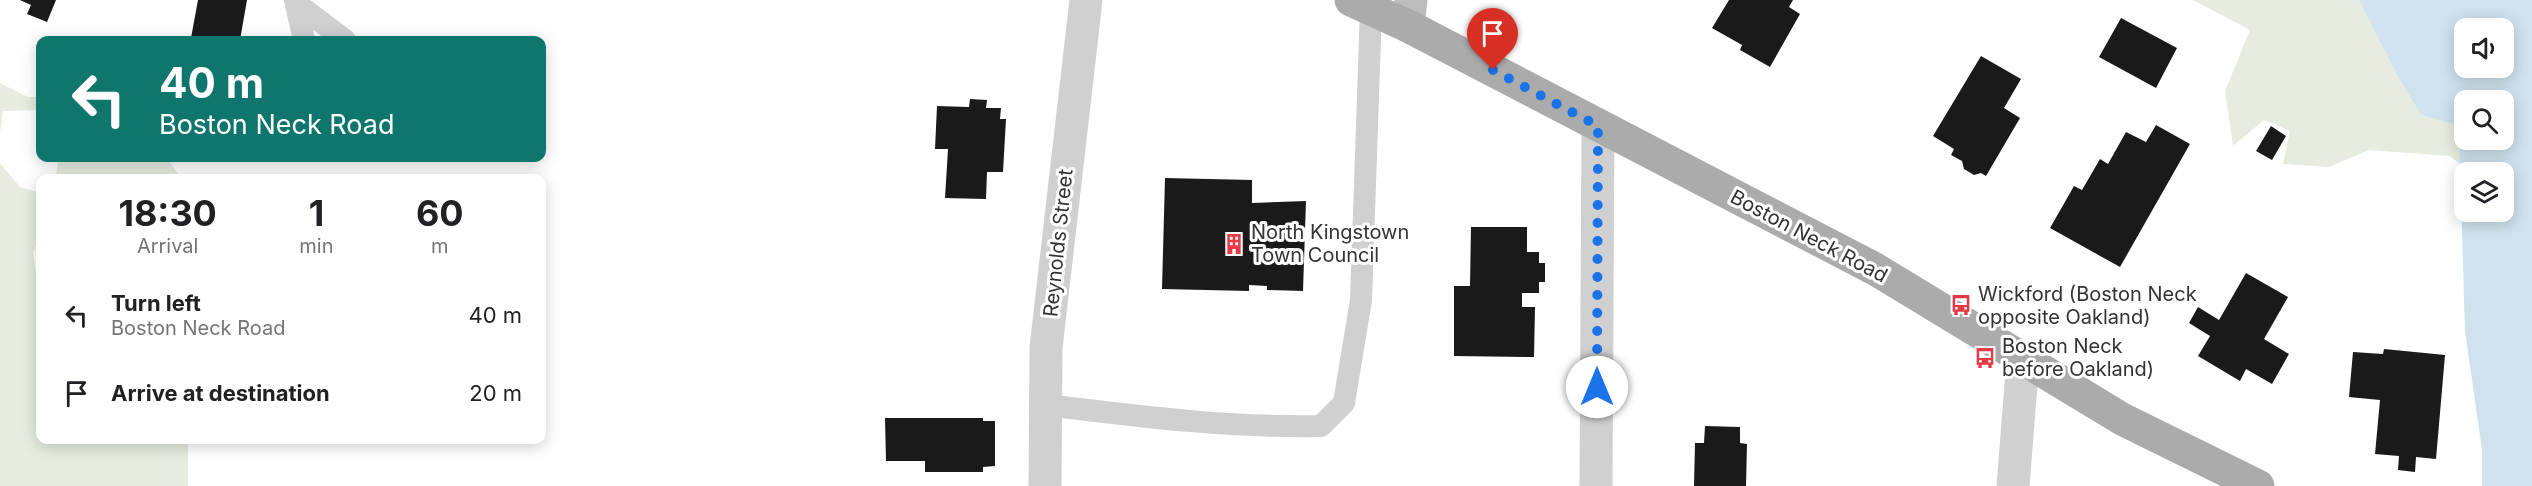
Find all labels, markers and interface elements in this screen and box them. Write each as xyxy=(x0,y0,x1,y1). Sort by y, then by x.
pin xyxy=(1467,8,1518,70)
icon: arrive xyxy=(1476,17,1509,50)
map controls xyxy=(2454,18,2514,222)
button: sound xyxy=(2454,18,2514,78)
text: 40 m xyxy=(159,57,264,108)
icon: left xyxy=(60,60,138,138)
button: search xyxy=(2454,90,2514,150)
text: Boston Neck Road xyxy=(159,108,394,141)
button: layers xyxy=(2454,162,2514,222)
street label: Reynolds Street xyxy=(1038,167,1078,318)
street label: Boston Neck Road xyxy=(1726,184,1892,288)
text: 18:30 xyxy=(118,191,217,235)
text: 1 xyxy=(309,191,324,235)
text: 60 xyxy=(416,191,464,235)
place label: North Kingstown Town Council xyxy=(1251,220,1409,267)
building icon: North Kingstown Town Council xyxy=(1222,232,1246,256)
text: Arrival xyxy=(137,234,198,258)
text: min xyxy=(299,234,334,258)
text: m xyxy=(431,234,449,258)
place label: Wickford (Boston Neck opposite Oakland) xyxy=(1978,282,2197,329)
text: Turn left xyxy=(111,290,201,316)
bus stop icon: Wickford (Boston Neck opposite Oakland) xyxy=(1949,293,1973,317)
icon: left xyxy=(60,299,93,332)
text: 40 m xyxy=(468,302,522,328)
text: Boston Neck Road xyxy=(111,316,285,340)
place label: Boston Neck before Oakland) xyxy=(2002,334,2154,381)
bus stop icon: Boston Neck before Oakland) xyxy=(1973,346,1997,370)
position arrow xyxy=(1565,355,1629,419)
icon: arrive xyxy=(60,377,93,410)
text: Arrive at destination xyxy=(111,380,330,406)
text: 20 m xyxy=(469,380,522,406)

